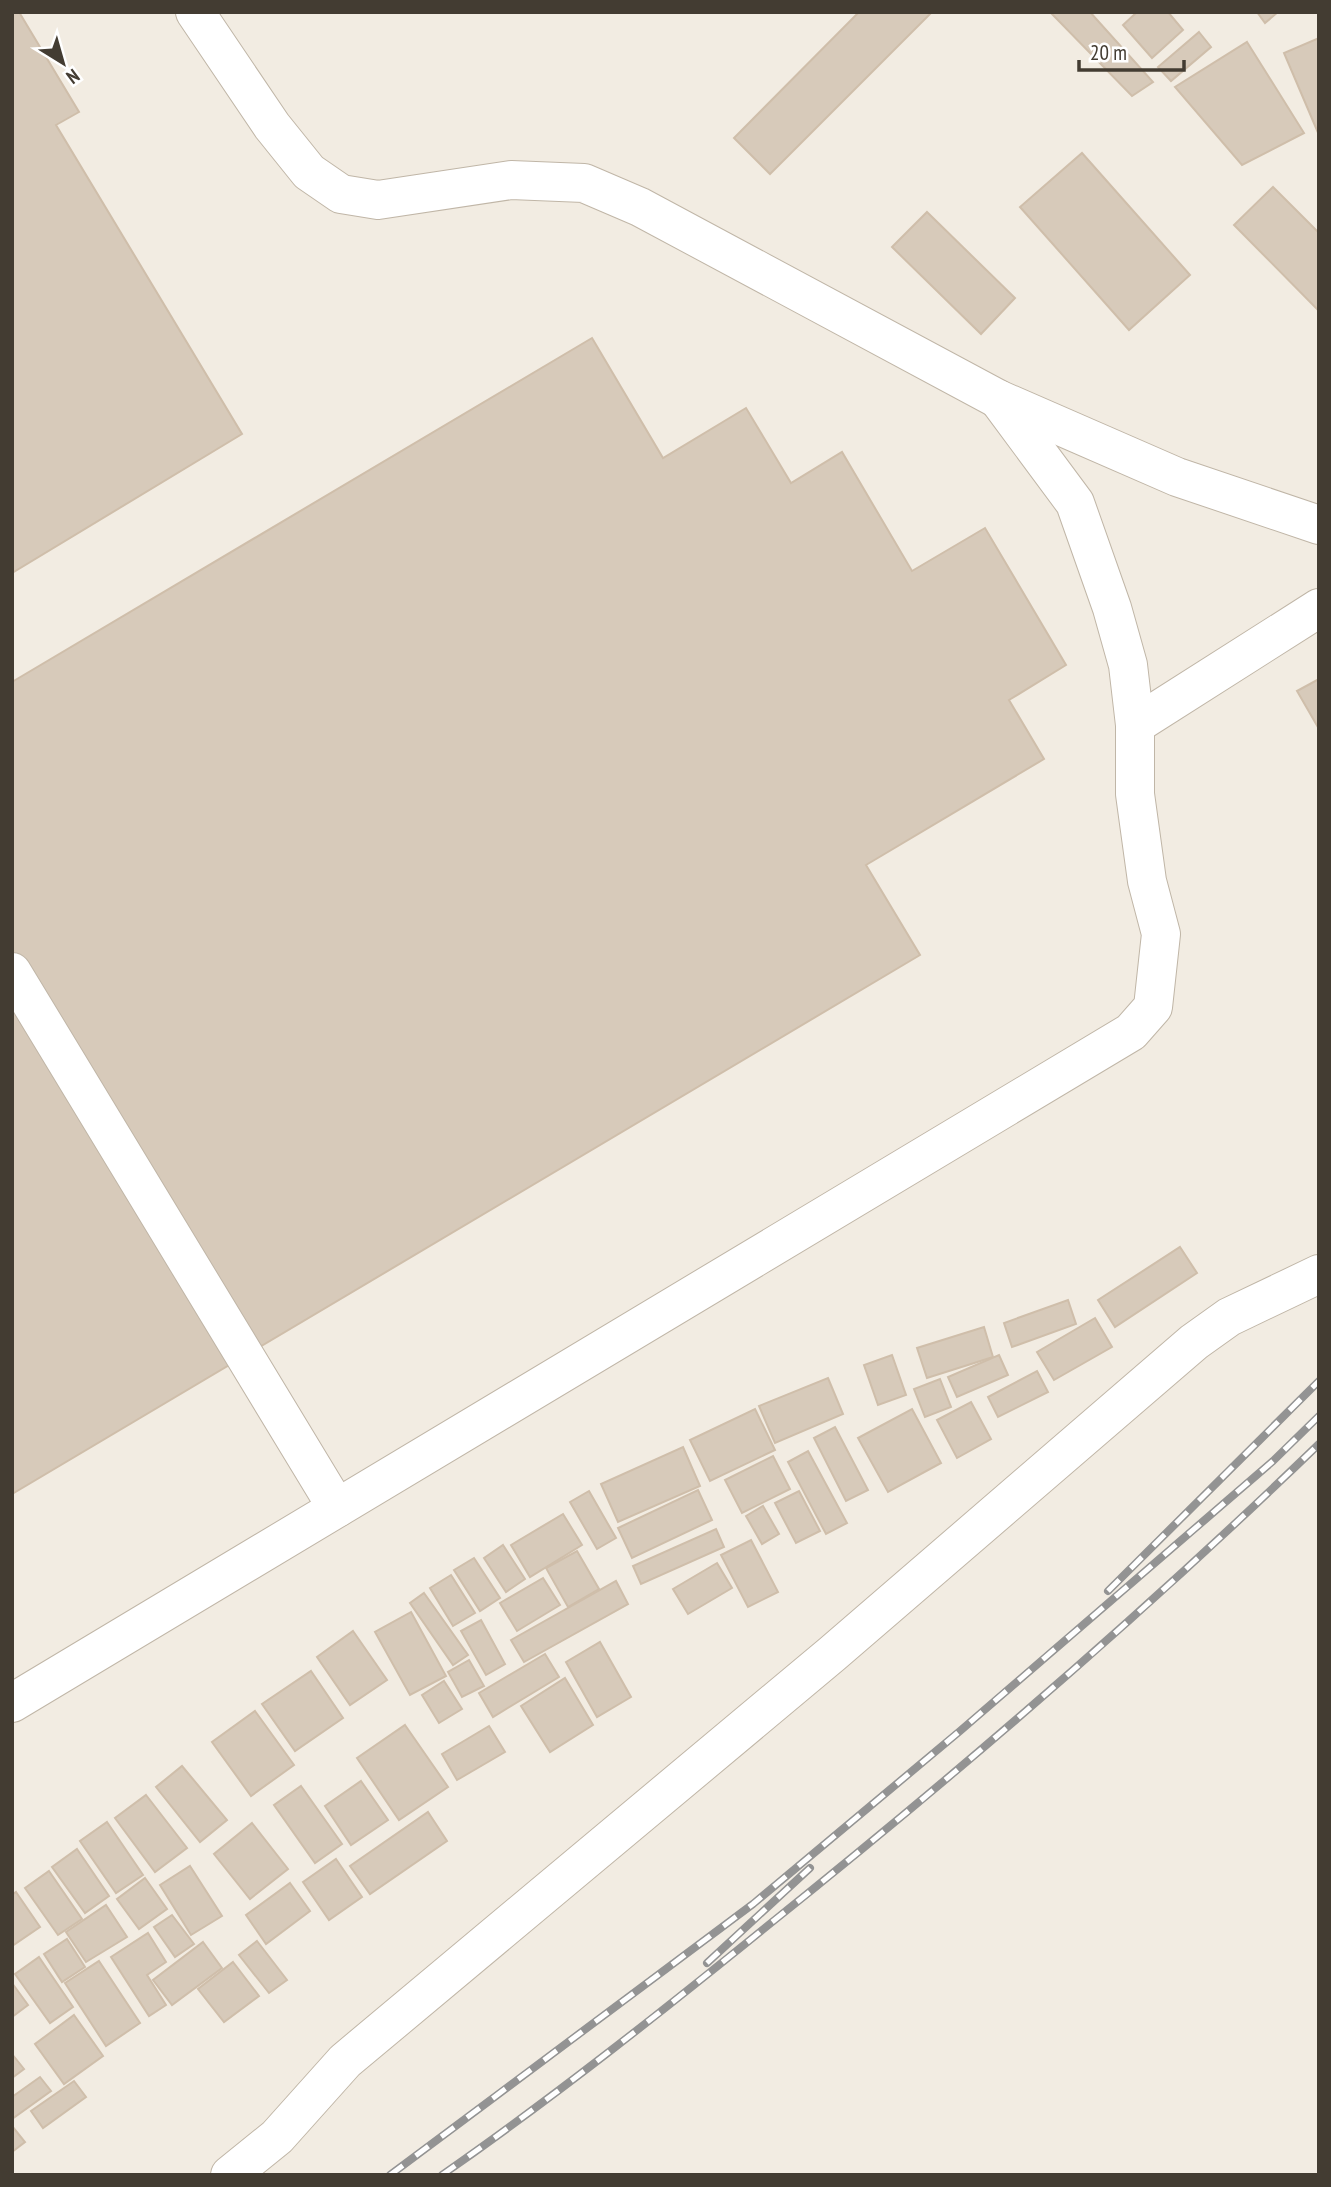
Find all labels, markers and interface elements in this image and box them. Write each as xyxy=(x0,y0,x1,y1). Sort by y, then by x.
north arrow xyxy=(28,28,98,98)
scale bar xyxy=(1079,28,1184,72)
text: 20 m xyxy=(1090,39,1127,66)
text: N xyxy=(62,64,85,89)

